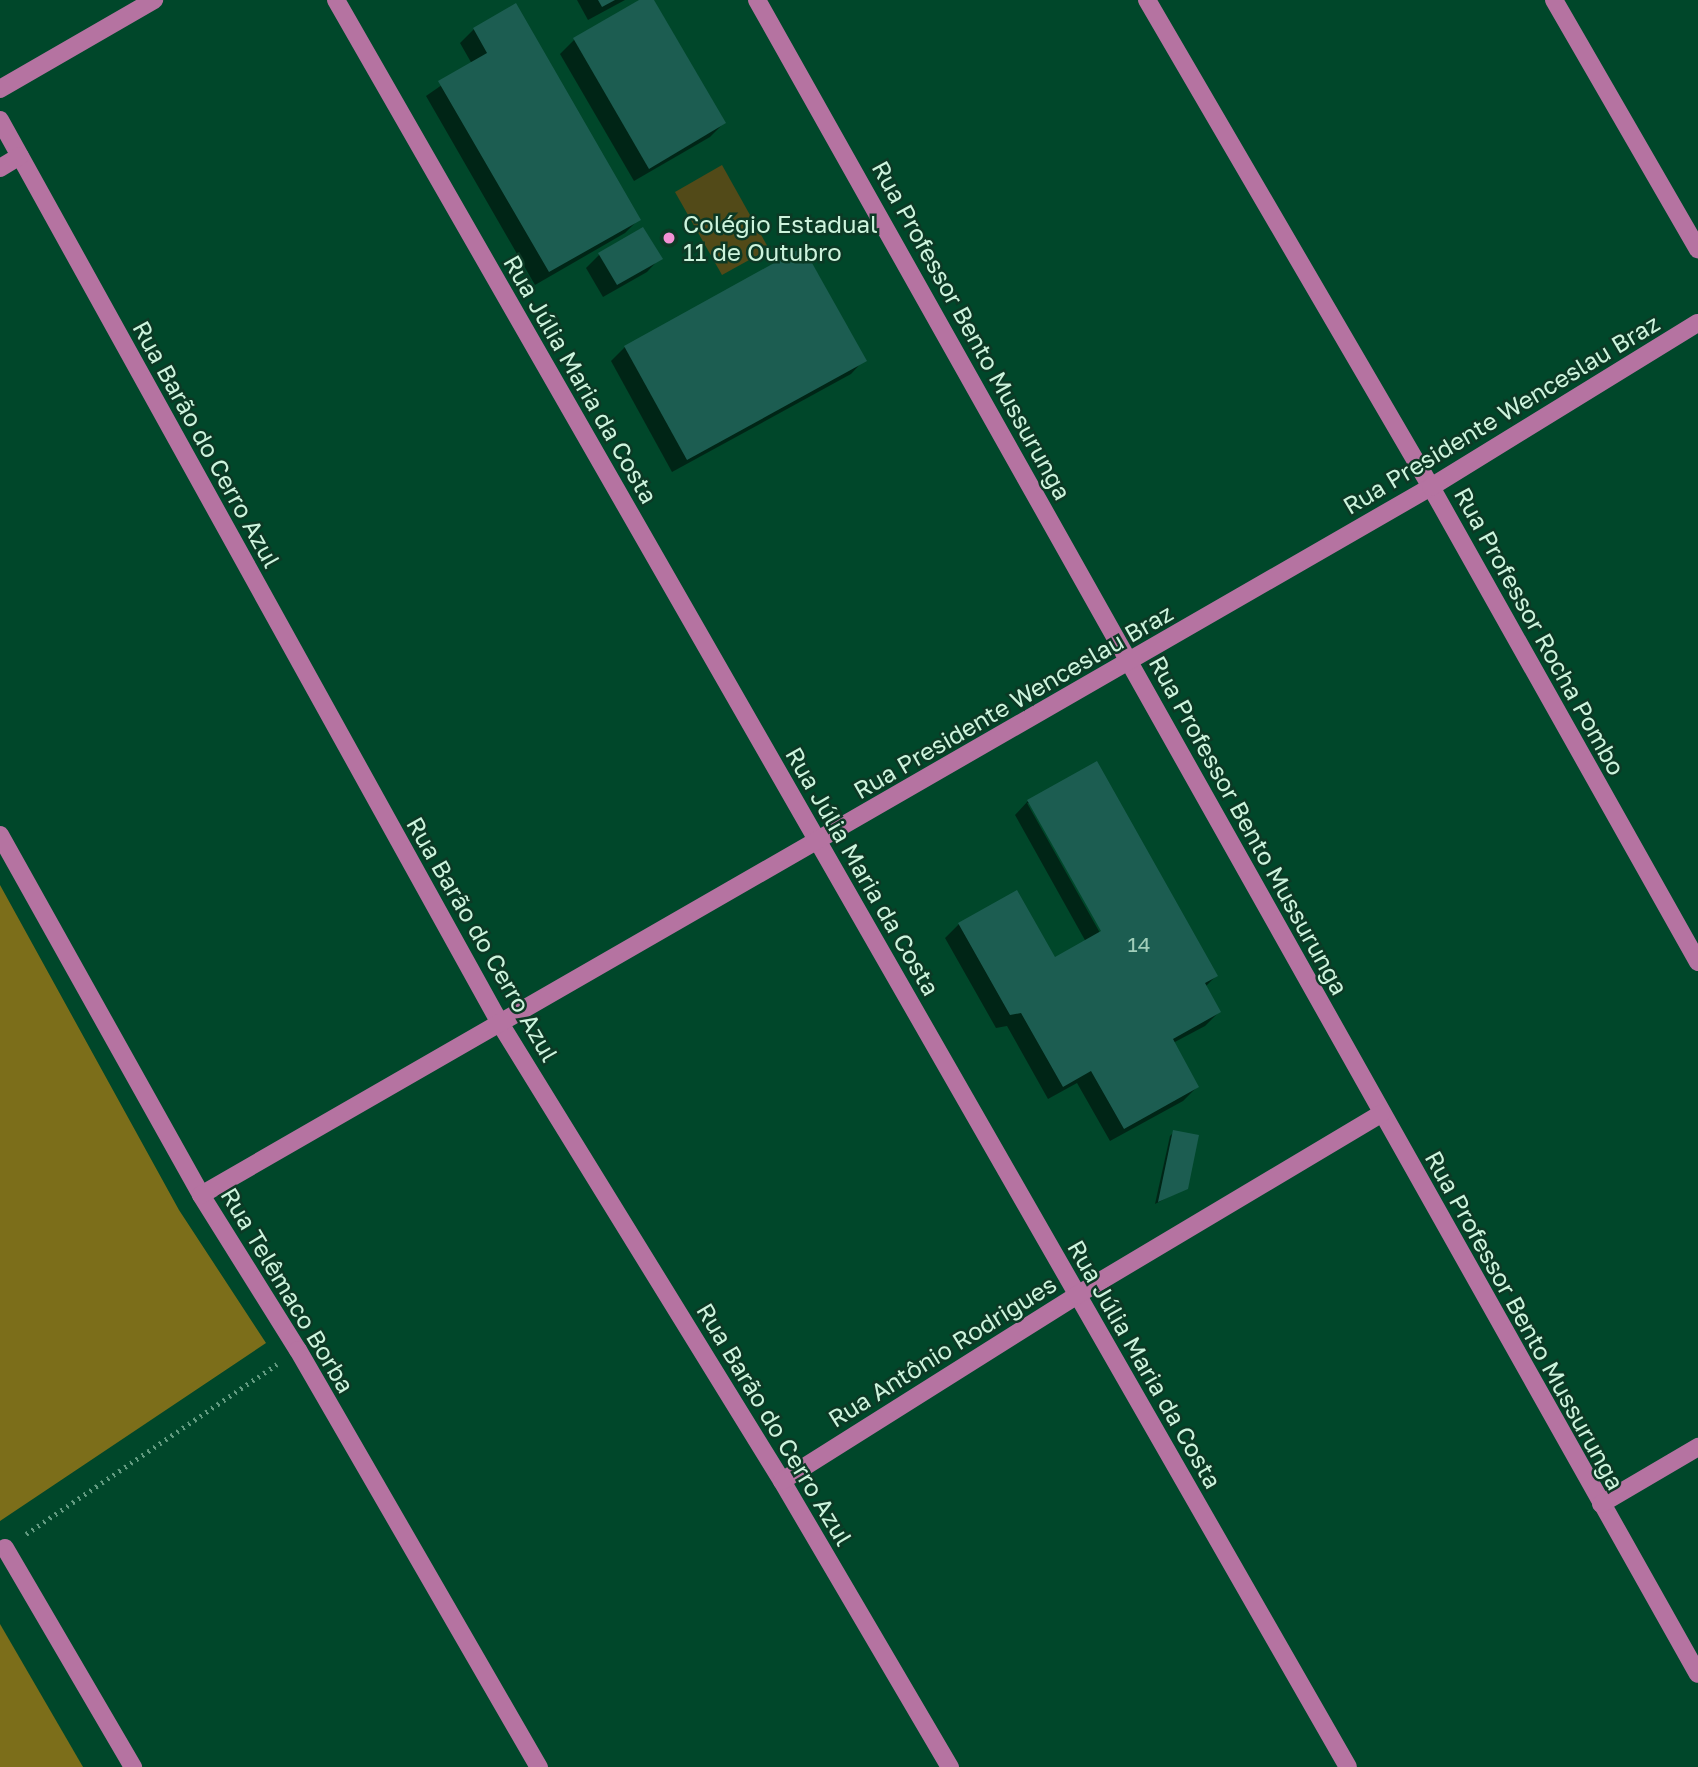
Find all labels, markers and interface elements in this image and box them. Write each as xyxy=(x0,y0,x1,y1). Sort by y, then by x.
street label: Rua Professor Bento Mussurunga xyxy=(867,155,1077,505)
place label: Colégio Estadual 11 de Outubro xyxy=(683,210,878,266)
marker: Colégio Estadual 11 de Outubro xyxy=(661,230,677,246)
street label: Rua Júlia Maria da Costa xyxy=(498,250,664,508)
street label: Rua Presidente Wenceslau Braz xyxy=(1338,308,1664,520)
street label: Rua Barão do Cerro Azul xyxy=(127,316,287,572)
street label: Rua Professor Rocha Pombo xyxy=(1449,482,1631,780)
street label: Rua Presidente Wenceslau Braz xyxy=(848,598,1178,804)
street label: Rua Professor Bento Mussurunga xyxy=(1144,650,1354,1000)
street label: Rua Júlia Maria da Costa xyxy=(780,742,946,1000)
street label: Rua Barão do Cerro Azul xyxy=(401,812,565,1066)
house number: 14 xyxy=(1128,931,1150,957)
street label: Rua Professor Bento Mussurunga xyxy=(1420,1145,1630,1495)
street label: Rua Telêmaco Borba xyxy=(215,1182,361,1398)
street label: Rua Júlia Maria da Costa xyxy=(1062,1235,1228,1493)
street label: Rua Antônio Rodrigues xyxy=(823,1269,1061,1433)
street label: Rua Barão do Cerro Azul xyxy=(691,1298,859,1550)

